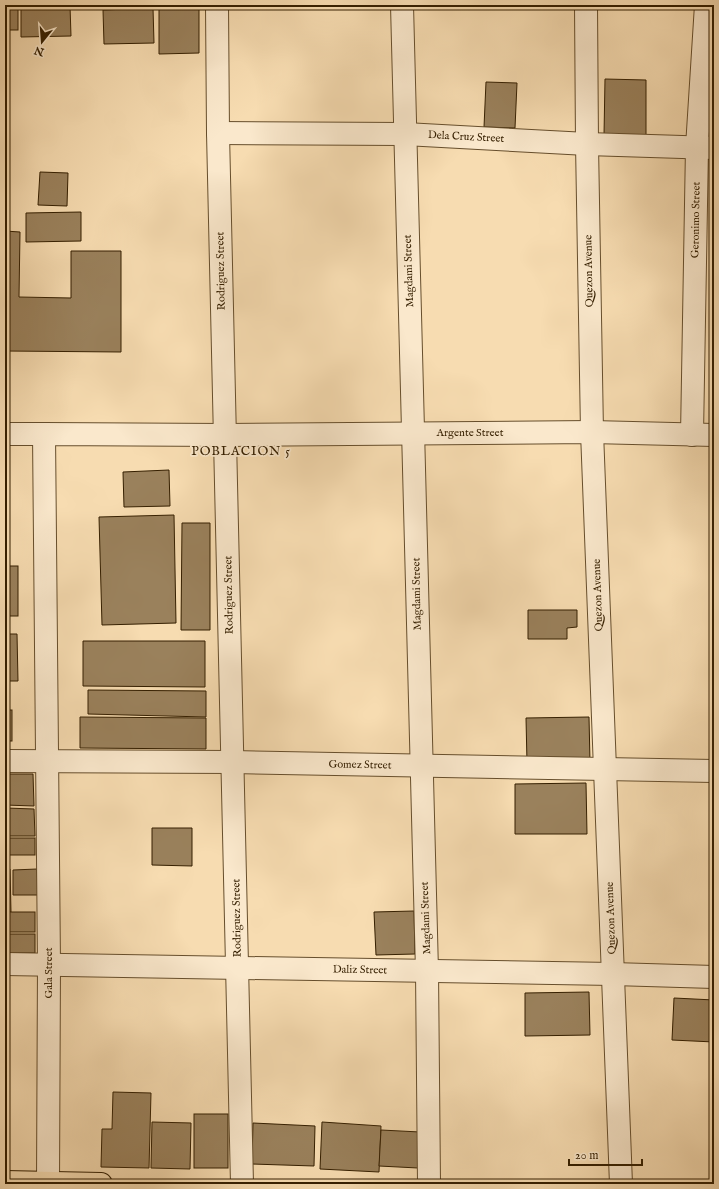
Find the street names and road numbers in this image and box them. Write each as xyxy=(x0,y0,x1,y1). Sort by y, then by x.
street label: Dela Cruz Street xyxy=(427,128,505,146)
street label: Geronimo Street xyxy=(688,181,704,258)
street label: Rodriguez Street xyxy=(213,231,229,310)
street label: Magdami Street xyxy=(401,234,417,308)
street label: Quezon Avenue xyxy=(581,235,597,307)
street label: Argente Street xyxy=(436,426,504,440)
street label: Rodriguez Street xyxy=(221,555,237,634)
street label: Magdami Street xyxy=(409,557,425,631)
street label: Quezon Avenue xyxy=(590,558,606,632)
street label: Gomez Street xyxy=(328,757,392,773)
street label: Rodriguez Street xyxy=(229,878,245,957)
street label: Magdami Street xyxy=(418,881,434,955)
street label: Quezon Avenue xyxy=(603,881,619,955)
street label: Gala Street xyxy=(42,947,56,999)
street label: Daliz Street xyxy=(333,963,388,977)

